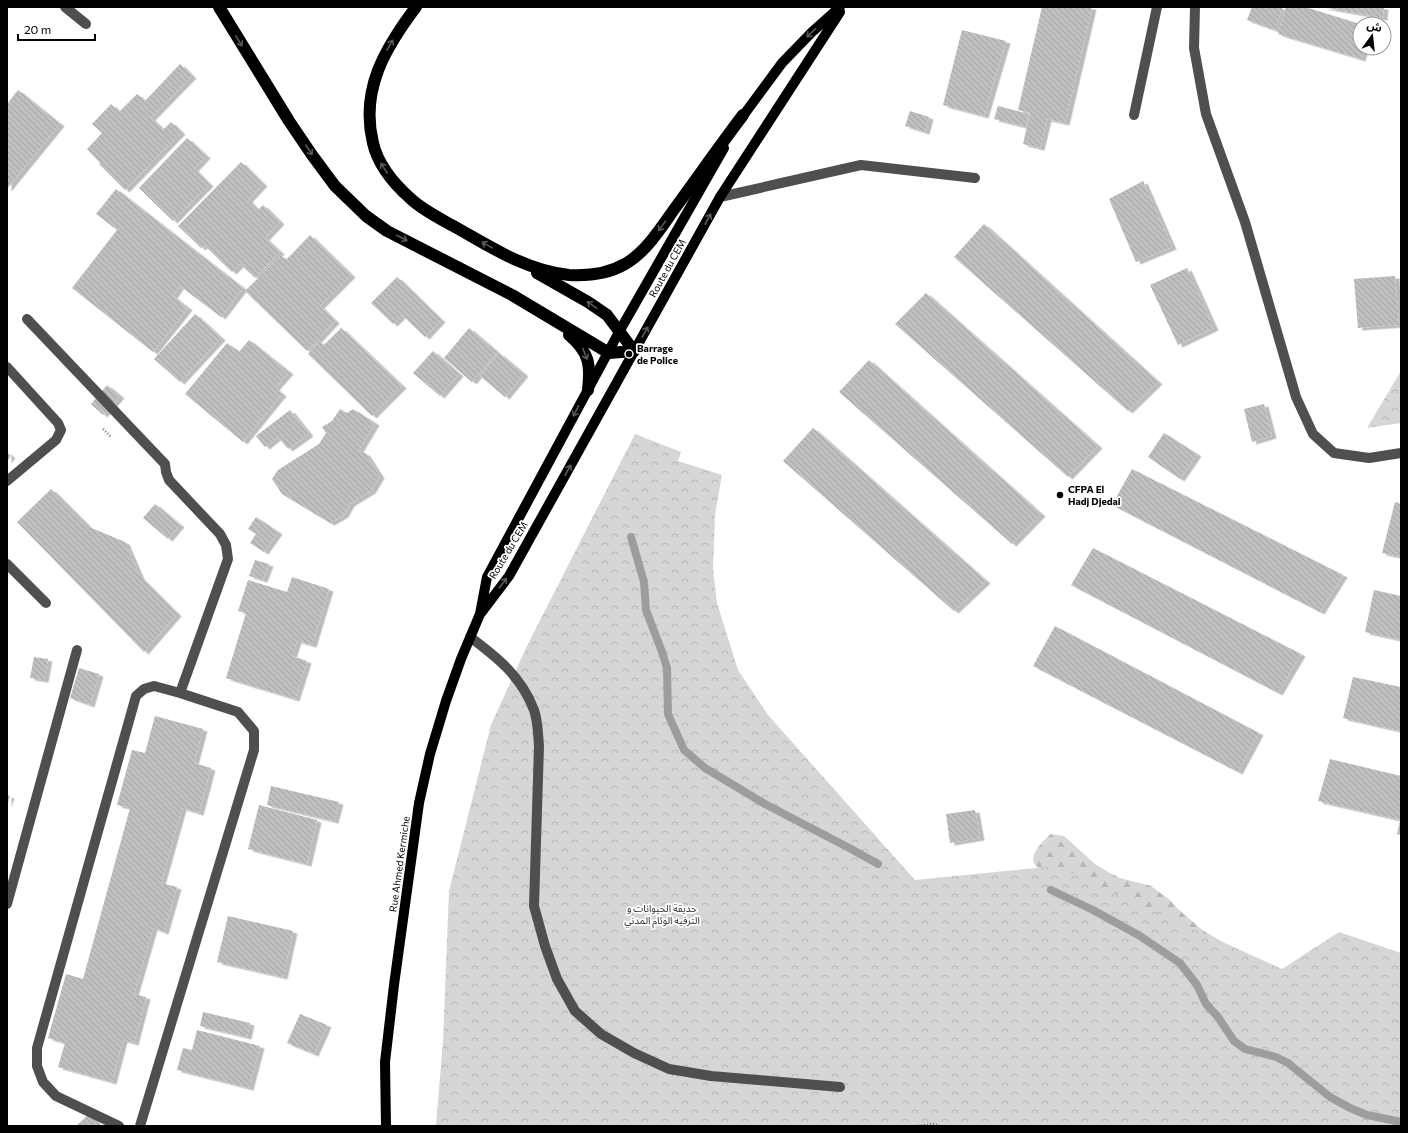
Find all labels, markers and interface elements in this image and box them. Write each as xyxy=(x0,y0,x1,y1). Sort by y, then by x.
scale bar xyxy=(18,16,95,42)
north arrow xyxy=(1352,16,1392,56)
text: ش xyxy=(1365,18,1384,35)
text: 20 m xyxy=(24,22,51,36)
one-way arrow xyxy=(806,28,816,38)
one-way arrow xyxy=(235,35,243,47)
one-way arrow xyxy=(386,39,394,51)
one-way arrow xyxy=(305,144,313,155)
one-way arrow xyxy=(380,162,388,174)
one-way arrow xyxy=(705,213,712,225)
one-way arrow xyxy=(658,220,667,231)
one-way arrow xyxy=(396,235,408,243)
street label: Route du CEM xyxy=(646,237,688,299)
one-way arrow xyxy=(481,241,493,249)
one-way arrow xyxy=(587,301,598,309)
one-way arrow xyxy=(641,326,649,338)
place label: Barrage de Police xyxy=(637,342,678,366)
one-way arrow xyxy=(582,348,589,360)
marker: Barrage de Police xyxy=(624,349,634,359)
one-way arrow xyxy=(572,405,580,417)
one-way arrow xyxy=(564,464,572,476)
place label: CFPA El Hadj Djedai xyxy=(1068,483,1121,507)
marker: CFPA El Hadj Djedai xyxy=(1055,490,1065,500)
street label: Route du CEM xyxy=(486,519,530,581)
one-way arrow xyxy=(499,578,508,589)
street label: Rue Ahmed Kermiche xyxy=(386,815,412,913)
park label: حديقة الحيوانات و الترفيه الوئام المدني xyxy=(624,902,700,929)

